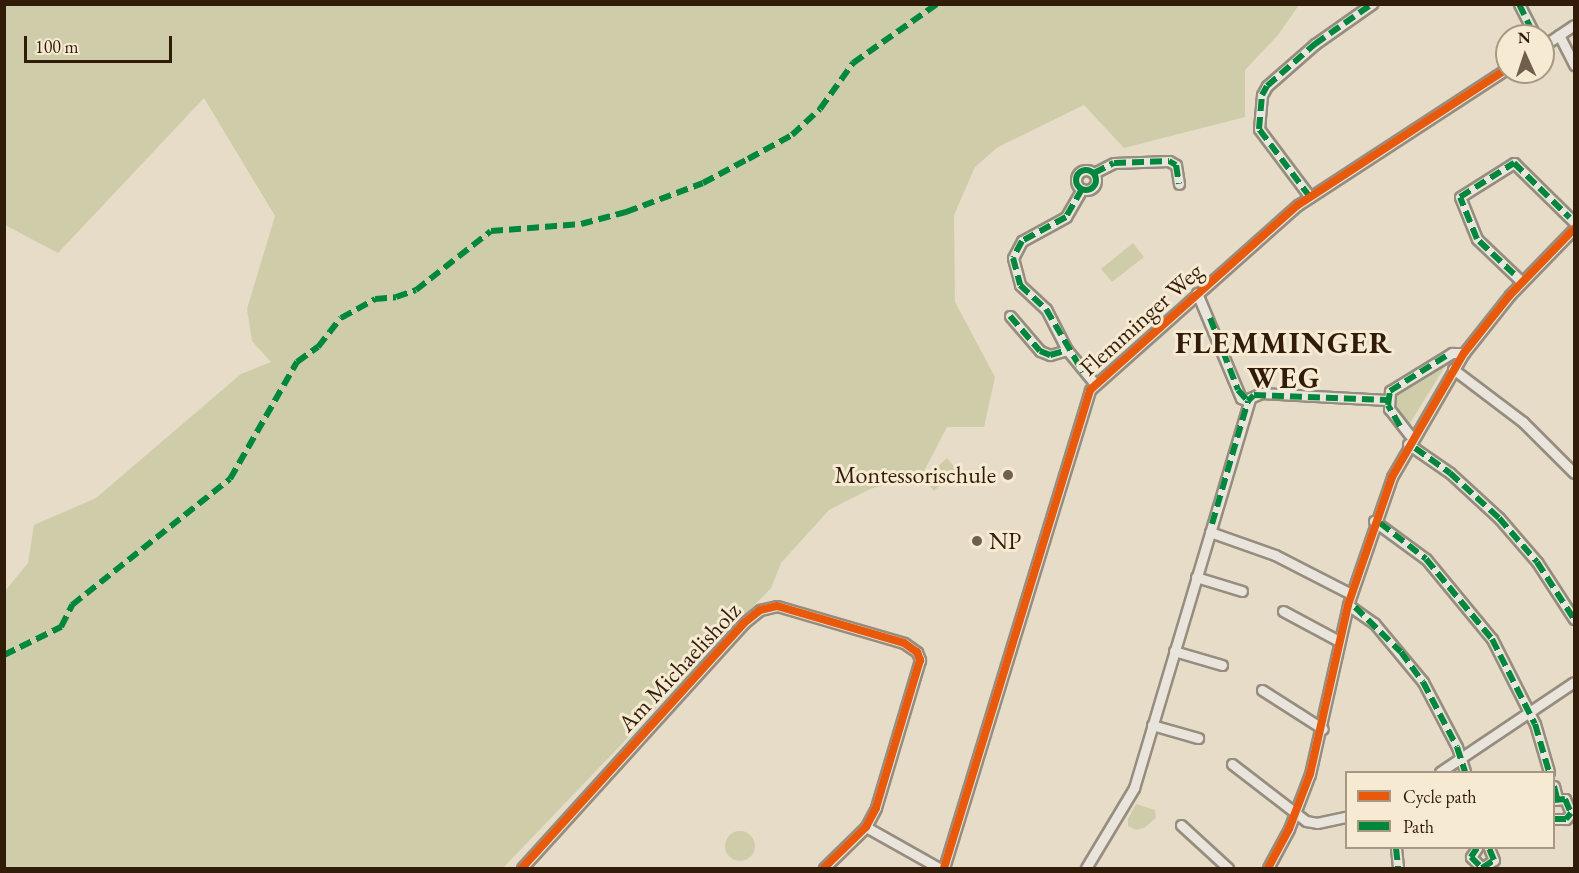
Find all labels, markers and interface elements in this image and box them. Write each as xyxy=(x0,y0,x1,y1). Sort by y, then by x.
scale bar xyxy=(27,24,176,62)
north arrow xyxy=(1495,24,1555,84)
text: N xyxy=(1517,27,1531,48)
text: 100 m xyxy=(35,35,79,58)
street label: Flemminger Weg xyxy=(1074,256,1208,382)
district label: FLEMMINGER WEG xyxy=(1175,325,1393,395)
place label: Montessorischule xyxy=(834,461,996,489)
marker: Montessorischule xyxy=(1001,468,1015,482)
place label: NP xyxy=(989,527,1021,555)
marker: NP xyxy=(970,534,984,548)
street label: Am Michaelisholz xyxy=(612,596,746,738)
legend xyxy=(1345,771,1555,849)
text: Cycle path xyxy=(1403,785,1477,808)
text: Path xyxy=(1403,815,1434,838)

